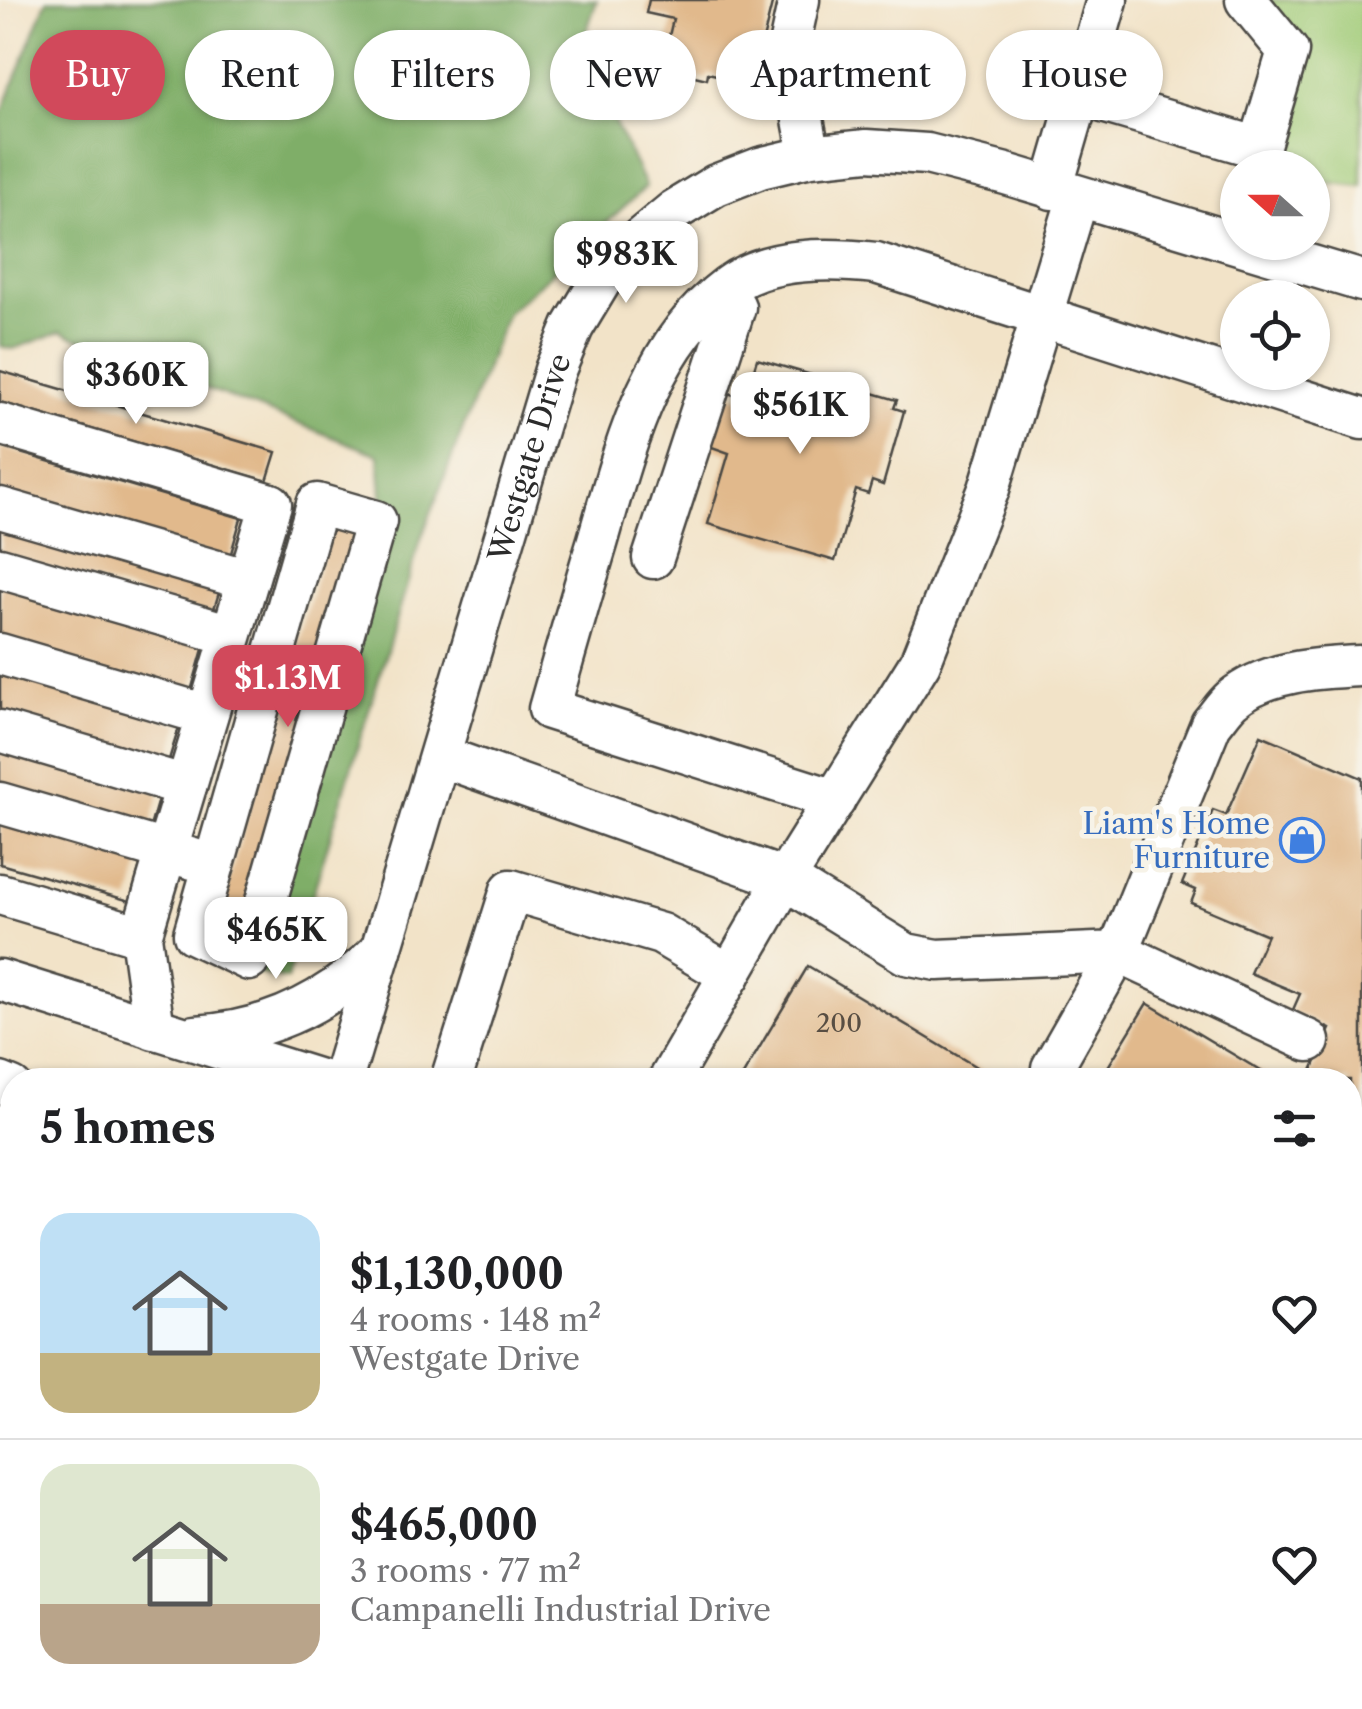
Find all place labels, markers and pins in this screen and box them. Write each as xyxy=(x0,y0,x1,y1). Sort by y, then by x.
pin: $983K xyxy=(556,221,696,306)
pin: $360K xyxy=(66,342,206,427)
pin: $561K xyxy=(730,372,870,457)
pin: $1.13M xyxy=(207,645,369,730)
place label: Liam's Home Furniture xyxy=(1082,805,1270,876)
shop icon: Liam's Home Furniture xyxy=(1279,817,1325,863)
pin: $465K xyxy=(206,897,346,982)

